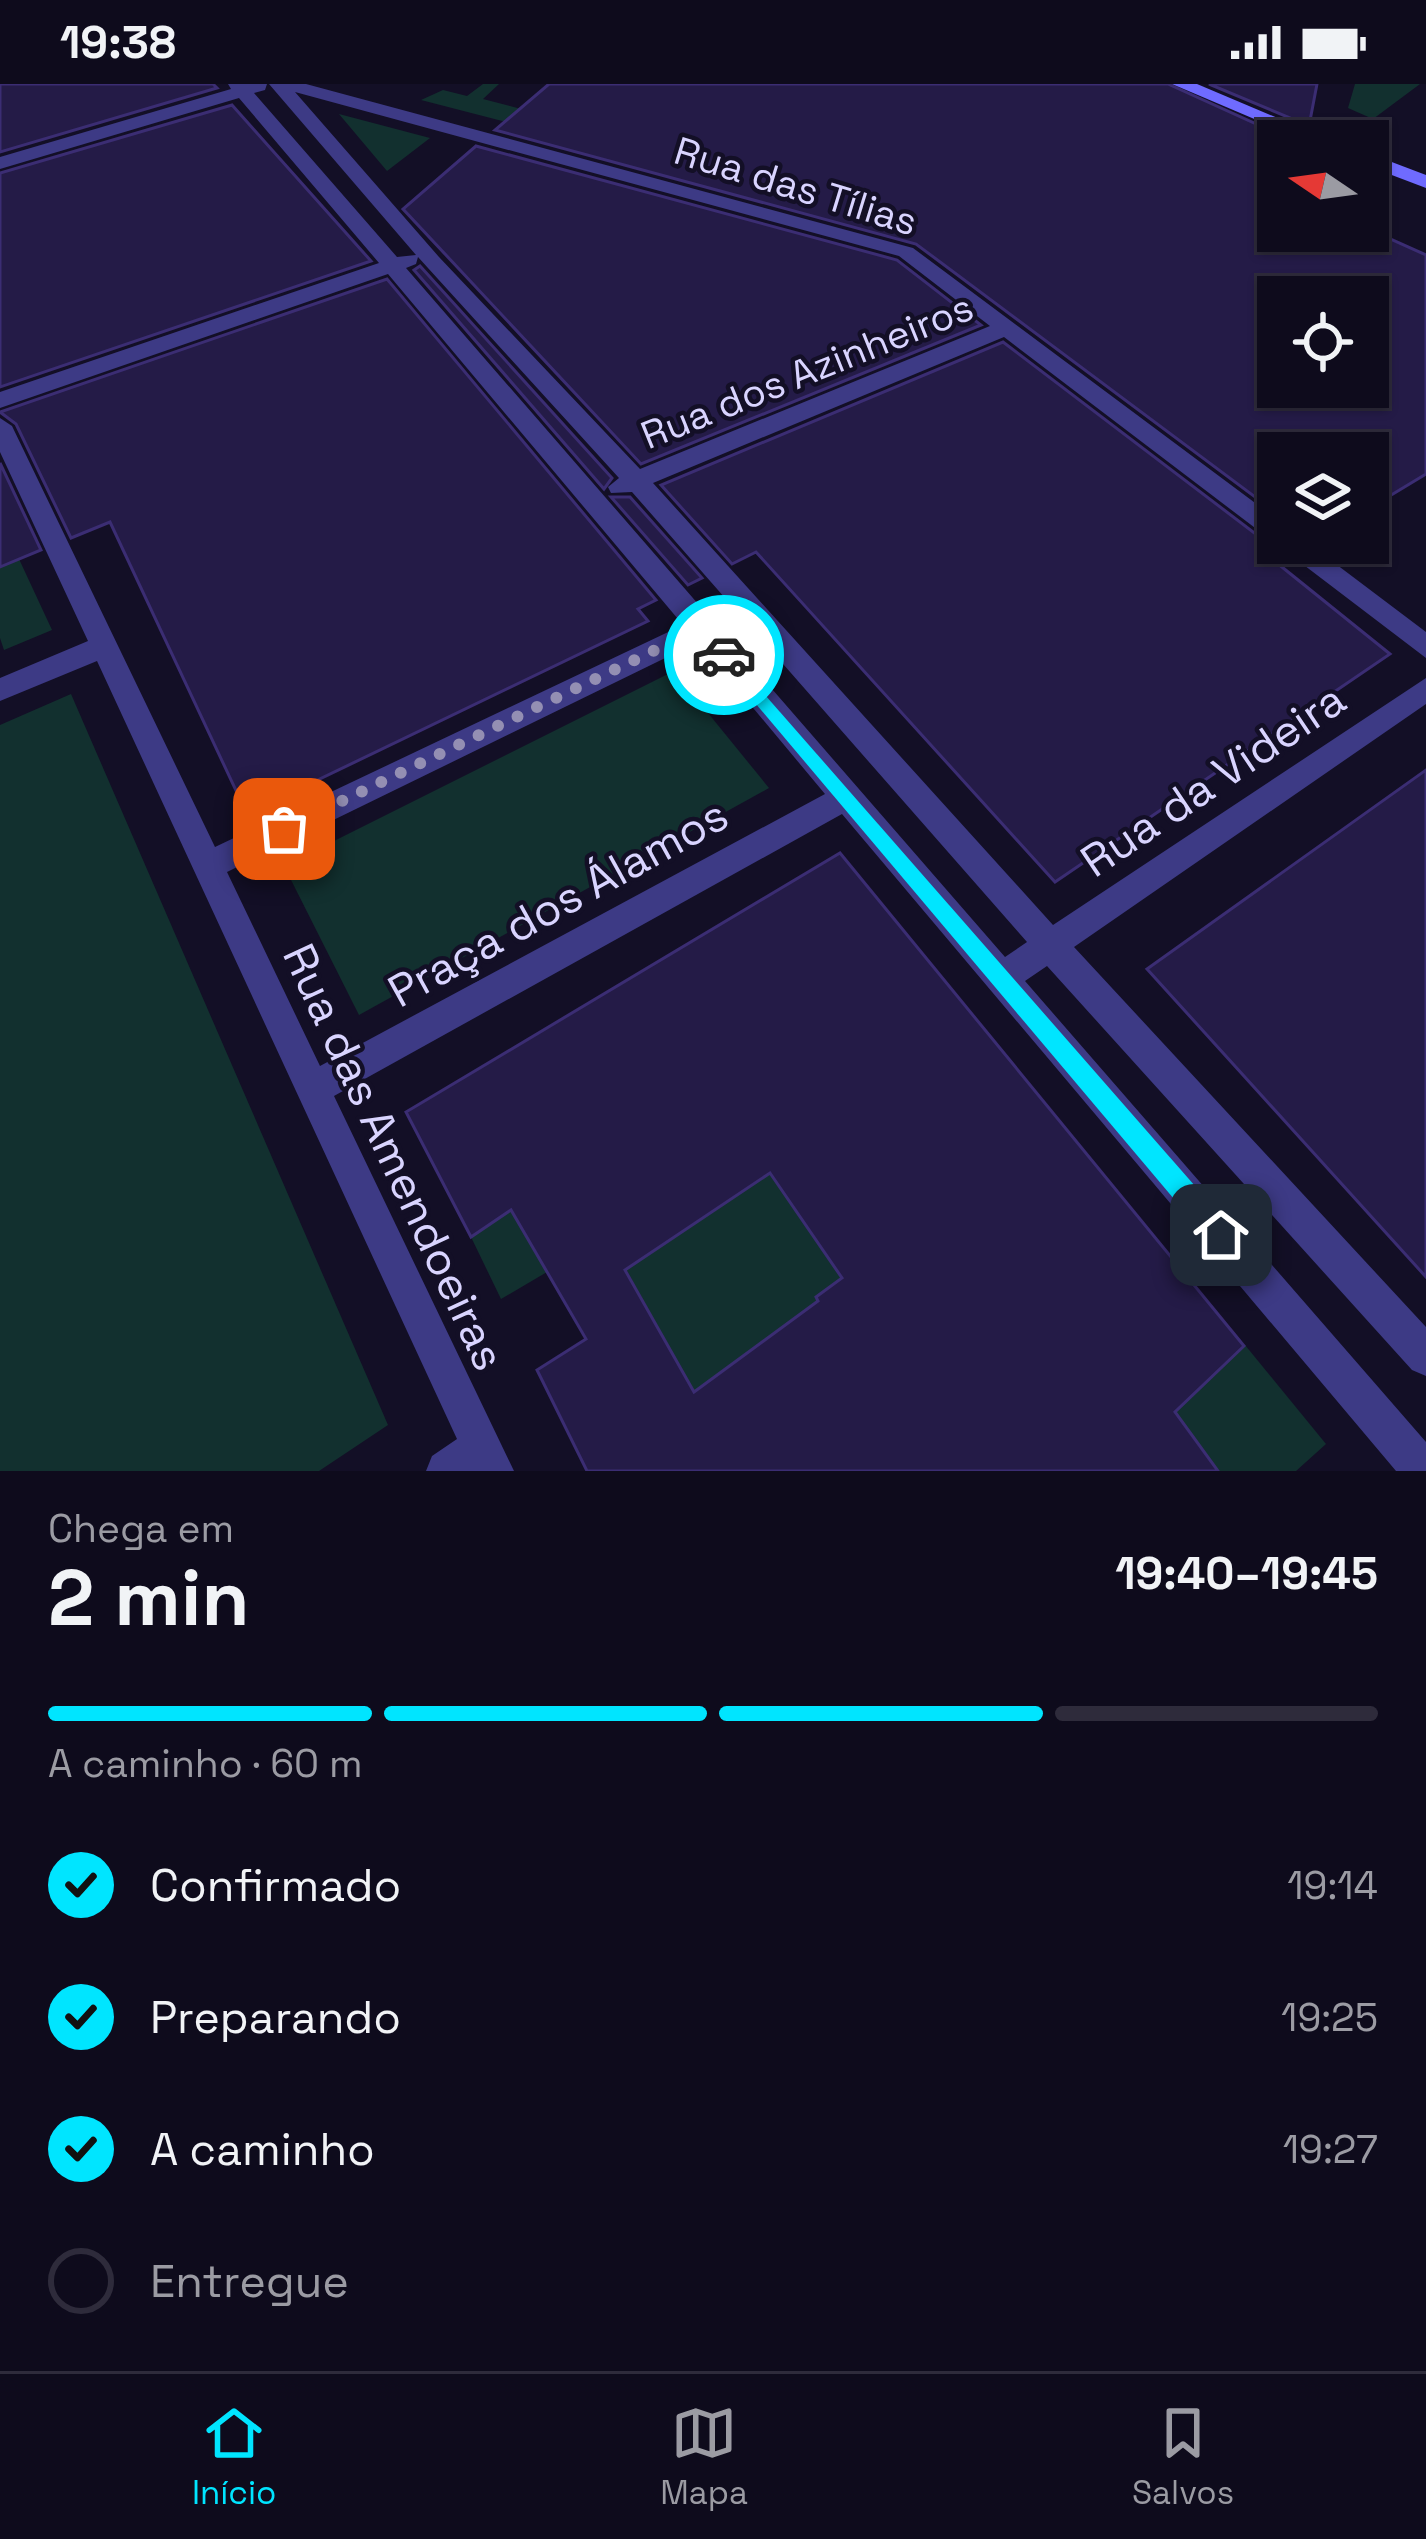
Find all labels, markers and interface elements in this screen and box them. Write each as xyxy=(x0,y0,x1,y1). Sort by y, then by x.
text: 19:38 xyxy=(60,14,176,71)
north arrow xyxy=(1257,120,1389,252)
map controls xyxy=(1257,120,1389,564)
street label: Rua das Tílias xyxy=(669,126,923,246)
button: locate xyxy=(1257,276,1389,408)
street label: Rua dos Azinheiros xyxy=(634,282,980,460)
button: layers xyxy=(1257,432,1389,564)
courier xyxy=(664,595,784,715)
icon: car xyxy=(691,622,757,688)
street label: Rua da Videira xyxy=(1070,671,1356,889)
pin xyxy=(233,778,335,880)
street label: Praça dos Álamos xyxy=(378,786,738,1020)
icon: bag xyxy=(251,796,317,862)
street label: Rua das Amendoeiras xyxy=(270,935,518,1379)
pin xyxy=(1170,1184,1272,1286)
icon: home xyxy=(1188,1202,1254,1268)
text: Chega em xyxy=(48,1504,234,1553)
text: 19:40–19:45 xyxy=(1115,1545,1378,1602)
text: 2 min xyxy=(48,1548,250,1648)
text: A caminho · 60 m xyxy=(48,1739,363,1788)
icon: check xyxy=(48,1852,114,1918)
text: Confirmado xyxy=(150,1857,401,1914)
text: 19:14 xyxy=(1287,1861,1378,1910)
icon: check xyxy=(48,1984,114,2050)
text: Preparando xyxy=(150,1989,401,2046)
text: 19:25 xyxy=(1281,1993,1378,2042)
icon: check xyxy=(48,2116,114,2182)
text: A caminho xyxy=(150,2121,375,2178)
text: 19:27 xyxy=(1283,2125,1378,2174)
text: Entregue xyxy=(150,2253,349,2310)
tab: Início xyxy=(192,2400,277,2514)
tab: Mapa xyxy=(660,2400,748,2514)
tab: Salvos xyxy=(1132,2400,1234,2514)

